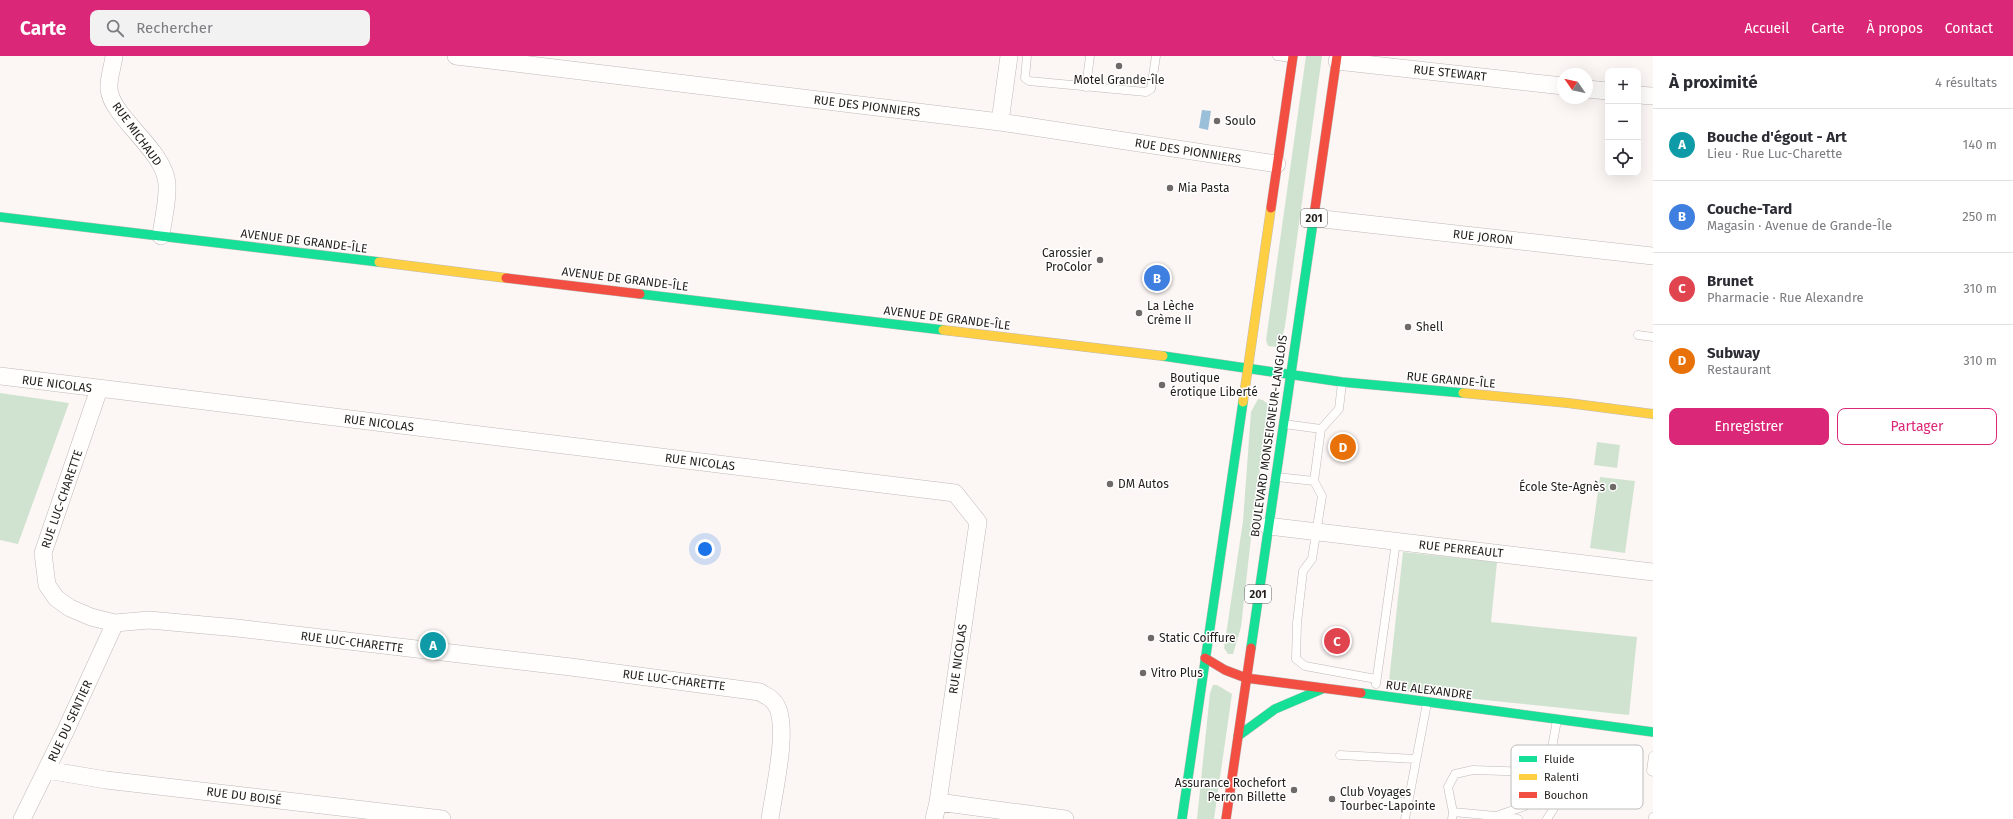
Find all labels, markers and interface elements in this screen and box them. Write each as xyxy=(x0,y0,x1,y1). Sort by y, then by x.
search box xyxy=(90,10,370,46)
text: Carte xyxy=(20,17,66,40)
icon: search xyxy=(104,17,126,39)
text: Rechercher xyxy=(136,19,213,37)
text: Accueil xyxy=(1744,20,1789,37)
text: Carte xyxy=(1811,20,1844,37)
text: À propos xyxy=(1866,20,1923,37)
text: Contact xyxy=(1945,20,1993,37)
marker: Motel Grande-île xyxy=(1114,61,1124,71)
street label: RUE STEWART xyxy=(1413,62,1488,84)
north arrow xyxy=(1557,68,1593,104)
map controls xyxy=(1605,68,1641,176)
button: + xyxy=(1605,68,1641,104)
text: À proximité xyxy=(1669,72,1758,93)
place label: Motel Grande-île xyxy=(1073,73,1165,87)
text: 4 résultats xyxy=(1935,75,1997,90)
street label: RUE DES PIONNIERS xyxy=(813,93,922,120)
street label: RUE MICHAUD xyxy=(109,100,165,169)
button: − xyxy=(1605,104,1641,140)
place label: Soulo xyxy=(1225,114,1256,128)
marker: Soulo xyxy=(1212,116,1222,126)
text: Bouche d'égout - Art xyxy=(1707,128,1847,146)
street label: RUE DES PIONNIERS xyxy=(1134,136,1243,166)
text: A xyxy=(1678,137,1686,152)
text: 140 m xyxy=(1963,137,1997,152)
button: locate xyxy=(1605,140,1641,176)
text: Lieu · Rue Luc-Charette xyxy=(1707,146,1842,161)
place label: Mia Pasta xyxy=(1178,181,1230,195)
marker: Mia Pasta xyxy=(1165,183,1175,193)
text: Couche-Tard xyxy=(1707,200,1792,218)
road number: 201 xyxy=(1301,209,1327,227)
text: B xyxy=(1678,209,1686,224)
text: 250 m xyxy=(1962,209,1997,224)
text: Magasin · Avenue de Grande-Île xyxy=(1707,218,1892,233)
street label: AVENUE DE GRANDE-ÎLE xyxy=(240,225,368,256)
street label: RUE JORON xyxy=(1452,227,1514,247)
place label: Carossier ProColor xyxy=(1042,246,1092,274)
marker: Carossier ProColor xyxy=(1095,255,1105,265)
street label: AVENUE DE GRANDE-ÎLE xyxy=(561,263,689,294)
pin: B xyxy=(1144,263,1170,293)
text: Brunet xyxy=(1707,272,1754,290)
text: C xyxy=(1678,281,1686,296)
text: 310 m xyxy=(1963,281,1997,296)
text: Pharmacie · Rue Alexandre xyxy=(1707,290,1864,305)
place label: La Lèche Crème II xyxy=(1147,299,1194,327)
street label: AVENUE DE GRANDE-ÎLE xyxy=(883,302,1011,333)
marker: La Lèche Crème II xyxy=(1134,308,1144,318)
place label: Shell xyxy=(1416,320,1444,334)
marker: Shell xyxy=(1403,322,1413,332)
street label: BOULEVARD MONSEIGNEUR-LANGLOIS xyxy=(1248,334,1290,538)
text: Subway xyxy=(1707,344,1760,362)
text: D xyxy=(1678,353,1686,368)
text: 310 m xyxy=(1963,353,1997,368)
text: Restaurant xyxy=(1707,362,1771,377)
street label: RUE GRANDE-ÎLE xyxy=(1406,368,1496,391)
place label: Boutique érotique Liberté xyxy=(1170,371,1258,399)
street label: RUE NICOLAS xyxy=(21,373,93,395)
marker: Boutique érotique Liberté xyxy=(1157,380,1167,390)
button: Enregistrer xyxy=(1669,408,1829,445)
button: Partager xyxy=(1837,408,1997,445)
street label: RUE NICOLAS xyxy=(343,412,415,434)
pin: D xyxy=(1330,432,1356,462)
street label: RUE LUC-CHARETTE xyxy=(39,448,85,550)
street label: RUE NICOLAS xyxy=(664,451,736,473)
place label: DM Autos xyxy=(1118,477,1169,491)
marker: DM Autos xyxy=(1105,479,1115,489)
place label: École Ste-Agnès xyxy=(1519,479,1605,494)
marker: École Ste-Agnès xyxy=(1608,482,1618,492)
street label: RUE PERREAULT xyxy=(1418,538,1505,560)
your location xyxy=(695,539,715,559)
road number: 201 xyxy=(1245,585,1271,603)
street label: RUE NICOLAS xyxy=(946,623,970,695)
pin: C xyxy=(1324,626,1350,656)
street label: RUE LUC-CHARETTE xyxy=(300,629,404,655)
pin: A xyxy=(420,630,446,660)
place label: Static Coiffure xyxy=(1159,631,1236,645)
marker: Static Coiffure xyxy=(1146,633,1156,643)
place label: Vitro Plus xyxy=(1151,666,1203,680)
street label: RUE LUC-CHARETTE xyxy=(622,667,726,693)
marker: Vitro Plus xyxy=(1138,668,1148,678)
street label: RUE DU SENTIER xyxy=(45,678,95,764)
street label: RUE ALEXANDRE xyxy=(1385,678,1473,702)
legend xyxy=(1511,745,1643,809)
text: Fluide xyxy=(1544,753,1575,766)
text: Ralenti xyxy=(1544,771,1579,784)
place label: Assurance Rochefort Perron Billette xyxy=(1175,776,1287,804)
street label: RUE DU BOISÉ xyxy=(206,783,283,808)
marker: Assurance Rochefort Perron Billette xyxy=(1289,785,1299,795)
place label: Club Voyages Tourbec-Lapointe xyxy=(1340,785,1436,813)
text: Bouchon xyxy=(1544,789,1588,802)
marker: Club Voyages Tourbec-Lapointe xyxy=(1327,794,1337,804)

